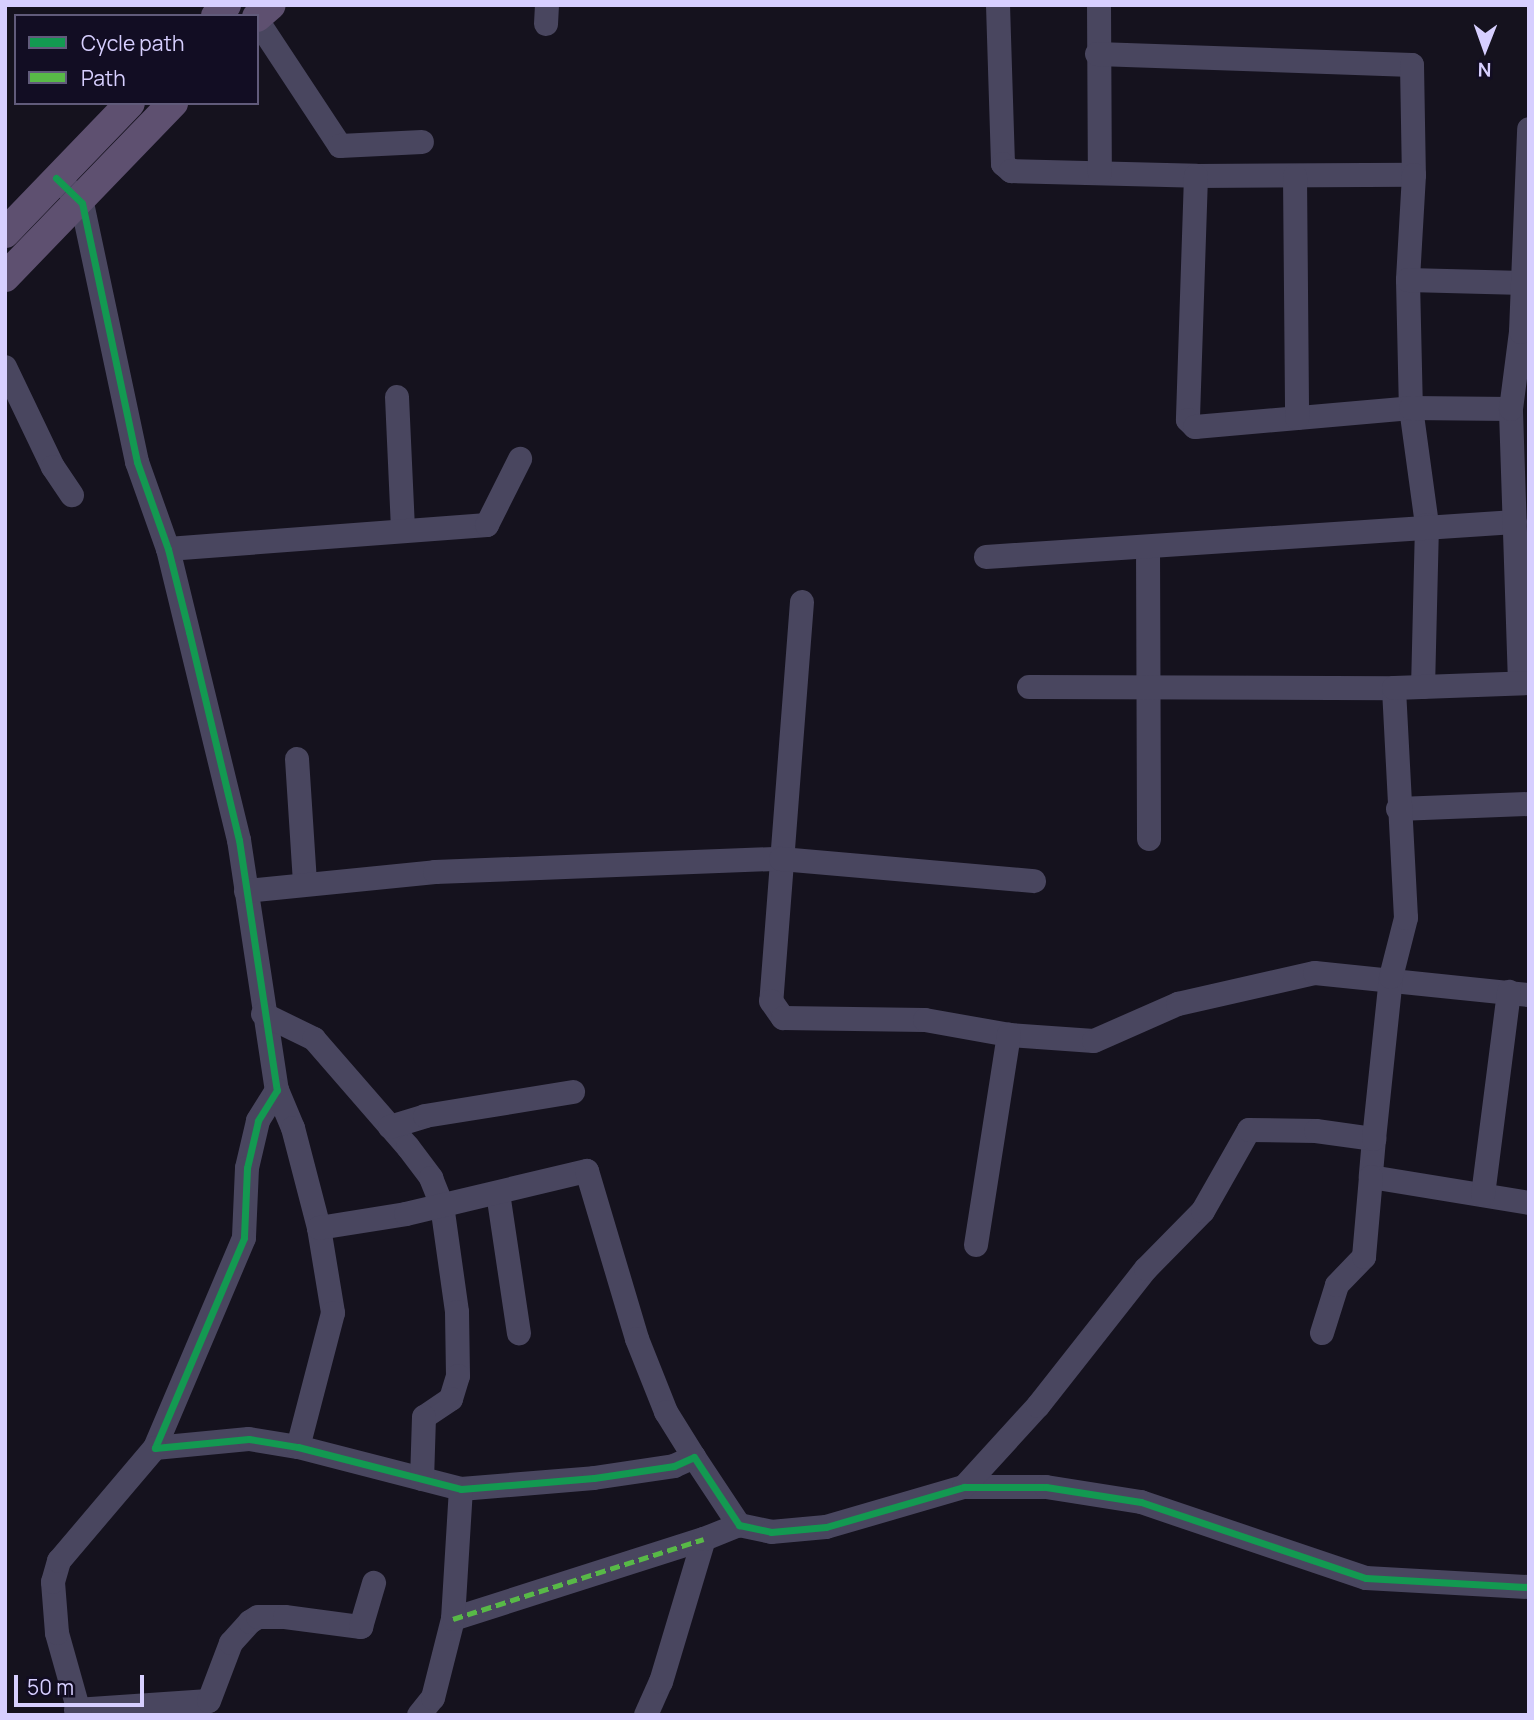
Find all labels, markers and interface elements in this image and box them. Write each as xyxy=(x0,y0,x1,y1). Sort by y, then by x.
legend xyxy=(14,14,259,105)
north arrow xyxy=(1450,14,1520,84)
text: Cycle path xyxy=(81,29,184,57)
text: N xyxy=(1478,57,1492,83)
text: Path xyxy=(81,64,126,92)
scale bar xyxy=(18,1660,147,1704)
text: 50 m xyxy=(27,1673,74,1701)

